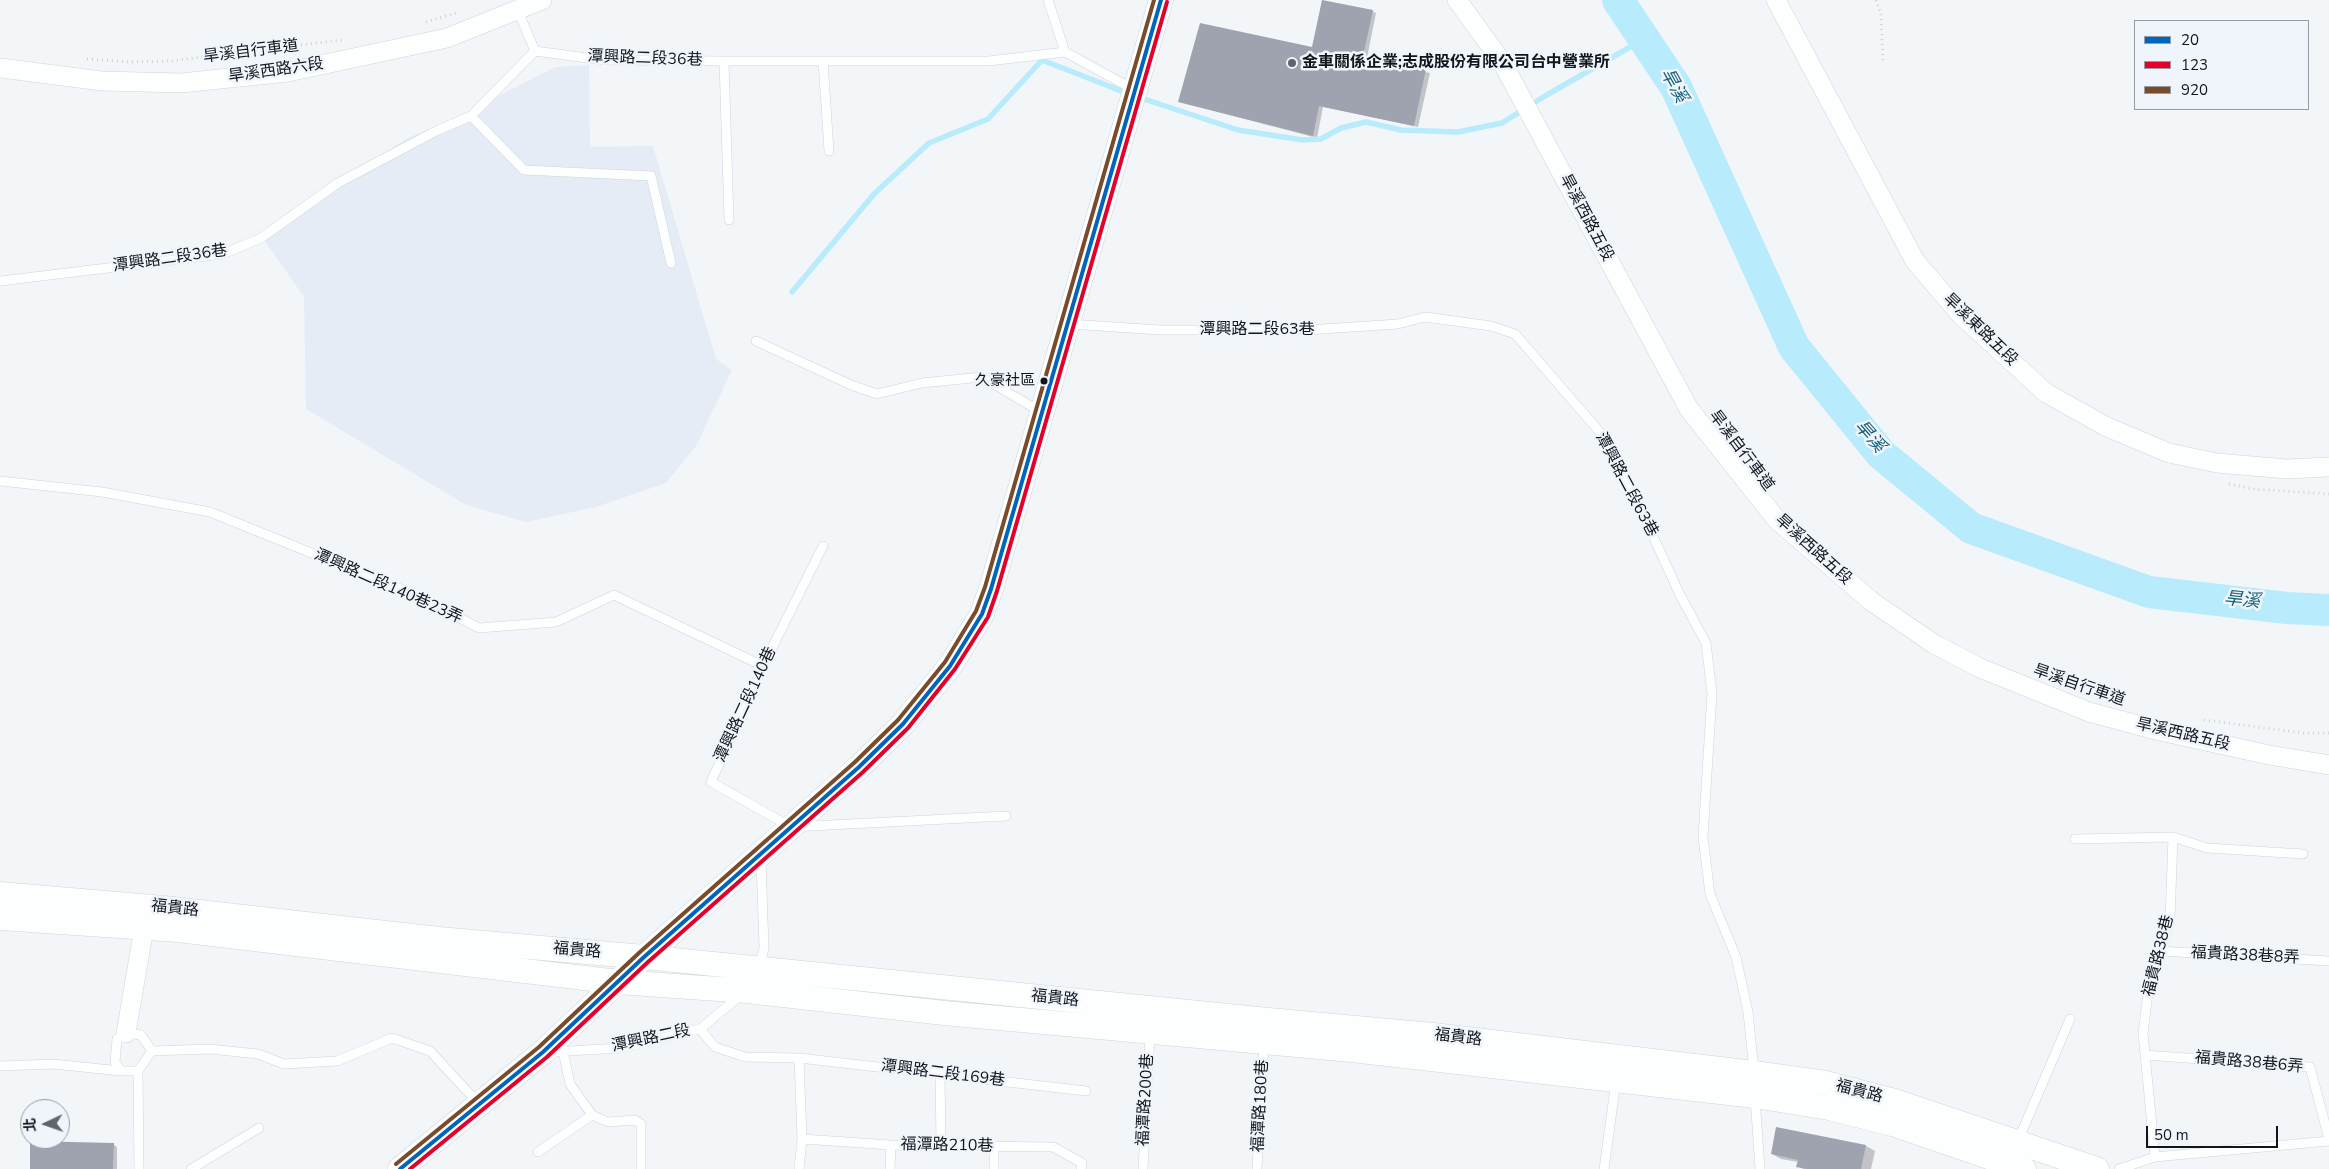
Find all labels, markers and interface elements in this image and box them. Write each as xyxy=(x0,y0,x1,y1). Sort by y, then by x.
legend xyxy=(2134,20,2309,110)
text: 20 xyxy=(2181,30,2199,50)
street label: 旱溪自行車道 xyxy=(202,37,300,67)
street label: 潭興路二段36巷 xyxy=(587,47,703,71)
place label: 金車關係企業;志成股份有限公司台中營業所 xyxy=(1302,53,1610,73)
street label: 旱溪西路六段 xyxy=(227,55,325,87)
text: 123 xyxy=(2181,55,2208,75)
marker: 金車關係企業;志成股份有限公司台中營業所 xyxy=(1286,57,1298,69)
water label: 旱溪 xyxy=(1655,65,1691,107)
text: 920 xyxy=(2181,80,2208,100)
street label: 旱溪西路五段 xyxy=(1555,171,1617,265)
street label: 潭興路二段36巷 xyxy=(112,241,228,277)
street label: 旱溪東路五段 xyxy=(1939,290,2021,370)
street label: 潭興路二段63巷 xyxy=(1199,320,1315,340)
place label: 久豪社區 xyxy=(975,372,1035,390)
marker: 久豪社區 xyxy=(1039,376,1049,386)
street label: 旱溪自行車道 xyxy=(1704,407,1778,495)
water label: 旱溪 xyxy=(1849,416,1889,458)
street label: 潭興路二段63巷 xyxy=(1590,430,1662,540)
street label: 旱溪西路五段 xyxy=(1771,511,1855,589)
street label: 潭興路二段140巷23弄 xyxy=(311,546,465,628)
water label: 旱溪 xyxy=(2223,588,2261,614)
street label: 潭興路二段140巷 xyxy=(711,644,781,766)
street label: 旱溪自行車道 xyxy=(2030,661,2128,711)
street label: 旱溪西路五段 xyxy=(2134,715,2232,755)
street label: 福貴路 xyxy=(150,897,200,921)
street label: 福貴路38巷 xyxy=(2140,913,2178,999)
street label: 福貴路 xyxy=(552,939,602,963)
street label: 福貴路38巷8弄 xyxy=(2190,944,2300,968)
street label: 福貴路 xyxy=(1030,987,1080,1011)
street label: 潭興路二段 xyxy=(610,1021,692,1057)
street label: 福貴路 xyxy=(1433,1026,1483,1050)
street label: 福貴路38巷6弄 xyxy=(2194,1049,2304,1077)
street label: 福潭路200巷 xyxy=(1134,1053,1158,1147)
street label: 潭興路二段169巷 xyxy=(880,1057,1006,1091)
street label: 福潭路180巷 xyxy=(1249,1059,1273,1153)
street label: 福貴路 xyxy=(1833,1077,1885,1107)
north arrow xyxy=(20,1099,70,1149)
scale bar xyxy=(2149,1116,2282,1148)
text: 北 xyxy=(21,1117,40,1132)
text: 50 m xyxy=(2154,1125,2189,1145)
street label: 福潭路210巷 xyxy=(900,1136,994,1156)

